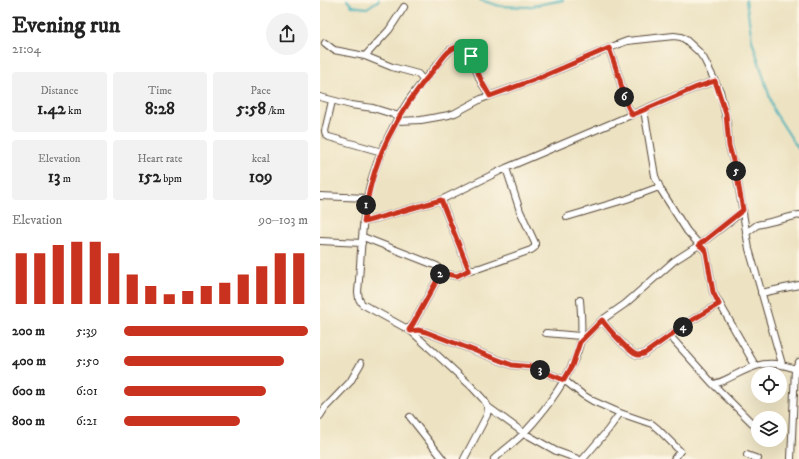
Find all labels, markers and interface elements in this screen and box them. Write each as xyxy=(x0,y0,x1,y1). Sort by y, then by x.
text: Evening run xyxy=(12,12,120,39)
button: share xyxy=(266,13,308,55)
pin xyxy=(454,39,488,73)
text: 21:04 xyxy=(12,41,41,57)
icon: arrive xyxy=(460,45,482,67)
text: Distance xyxy=(40,84,78,98)
text: Time xyxy=(148,84,172,98)
text: Pace xyxy=(250,84,271,98)
pin: 6 xyxy=(614,87,634,107)
text: 6 xyxy=(621,90,627,104)
text: 1.42 xyxy=(37,98,66,120)
text: 8:28 xyxy=(145,98,175,120)
text: 5:58 xyxy=(236,98,266,120)
text: km xyxy=(66,104,82,118)
text: /km xyxy=(266,104,285,118)
text: Elevation xyxy=(38,152,81,166)
text: Heart rate xyxy=(137,152,183,166)
text: kcal xyxy=(252,152,270,166)
pin: 5 xyxy=(726,161,746,181)
text: 5 xyxy=(733,164,739,178)
text: 13 xyxy=(48,166,60,188)
text: 152 xyxy=(138,166,161,188)
text: 109 xyxy=(249,166,273,188)
text: m xyxy=(60,172,71,186)
text: bpm xyxy=(161,172,182,186)
pin: 1 xyxy=(356,195,376,215)
text: 1 xyxy=(364,198,368,212)
text: Elevation xyxy=(12,212,62,228)
text: 90–103 m xyxy=(259,212,308,228)
pin: 2 xyxy=(430,264,450,284)
text: 2 xyxy=(437,267,443,281)
pin: 4 xyxy=(673,317,693,337)
text: 4 xyxy=(680,320,686,334)
text: 200 m xyxy=(12,323,45,339)
text: 5:39 xyxy=(76,323,97,339)
text: 400 m xyxy=(12,353,46,369)
text: 5:50 xyxy=(76,353,99,369)
pin: 3 xyxy=(530,360,550,380)
text: 3 xyxy=(538,363,542,377)
map controls xyxy=(751,367,787,447)
button: locate xyxy=(751,367,787,403)
text: 600 m xyxy=(12,383,45,399)
text: 6:01 xyxy=(76,383,98,399)
button: layers xyxy=(751,411,787,447)
text: 800 m xyxy=(12,413,45,429)
text: 6:21 xyxy=(76,413,97,429)

